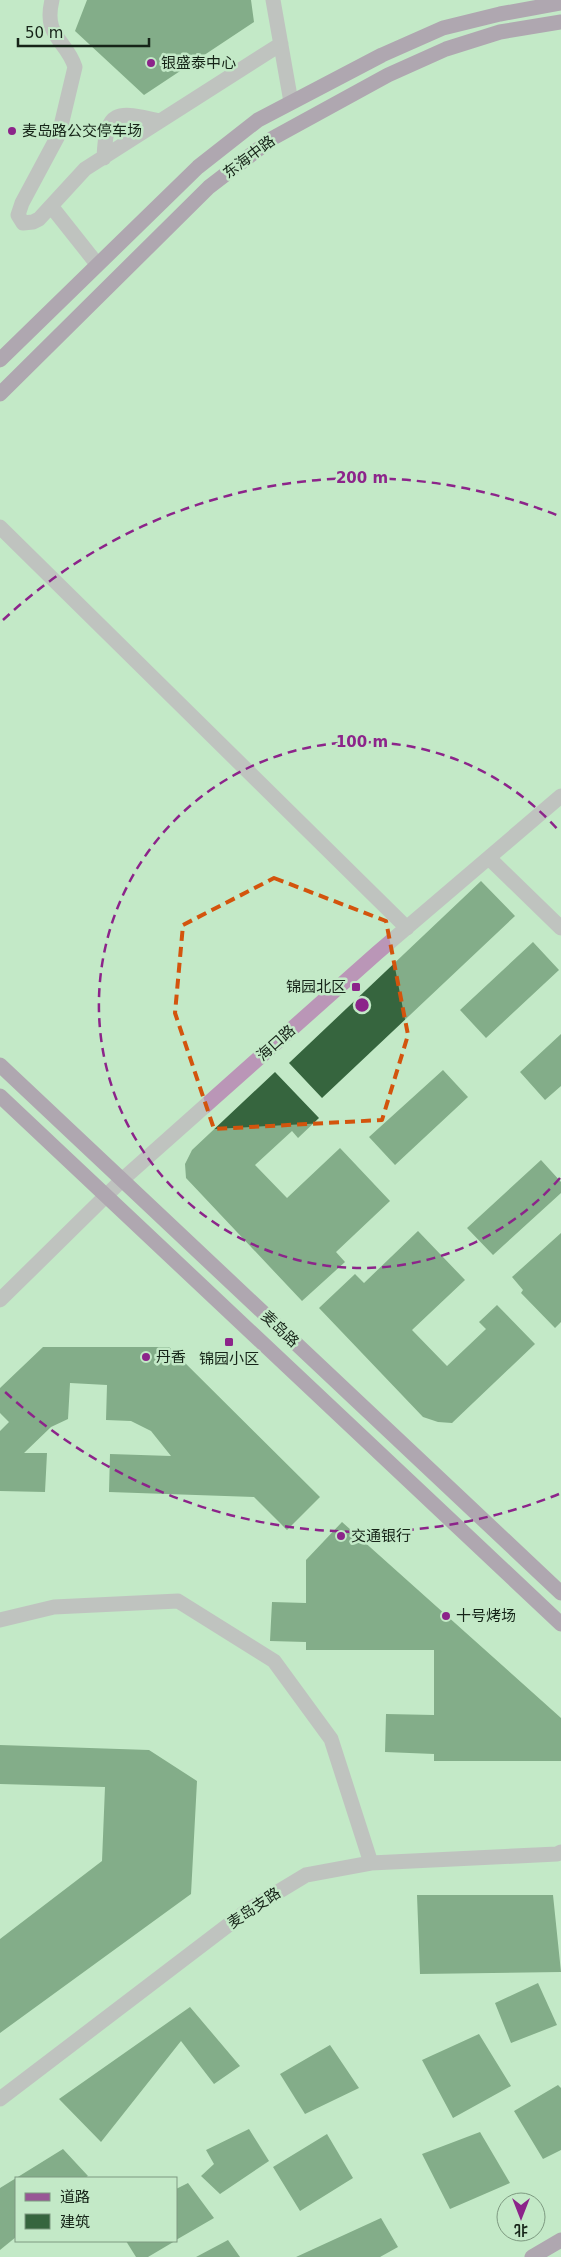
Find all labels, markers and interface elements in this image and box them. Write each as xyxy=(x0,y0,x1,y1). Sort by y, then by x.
scale bar xyxy=(18,15,149,47)
text: 50 m xyxy=(25,24,63,42)
place label: 银盛泰中心 xyxy=(161,54,236,72)
marker: 银盛泰中心 xyxy=(145,57,157,69)
place label: 麦岛路公交停车场 xyxy=(22,122,142,140)
marker: 麦岛路公交停车场 xyxy=(6,125,18,137)
street label: 东海中路 xyxy=(220,132,278,182)
text: 200 m xyxy=(336,469,388,487)
text: 100 m xyxy=(336,733,388,751)
place label: 锦园北区 xyxy=(286,978,346,996)
marker: 锦园北区 xyxy=(350,981,362,993)
centre of rings xyxy=(353,996,371,1014)
street label: 海口路 xyxy=(253,1021,299,1065)
street label: 麦岛路 xyxy=(257,1307,303,1351)
marker: 锦园小区 xyxy=(223,1336,235,1348)
place label: 丹香 xyxy=(156,1348,186,1366)
place label: 锦园小区 xyxy=(199,1350,259,1368)
marker: 丹香 xyxy=(140,1351,152,1363)
place label: 交通银行 xyxy=(351,1527,411,1545)
marker: 交通银行 xyxy=(335,1530,347,1542)
place label: 十号烤场 xyxy=(456,1607,516,1625)
marker: 十号烤场 xyxy=(440,1610,452,1622)
street label: 麦岛支路 xyxy=(224,1884,284,1932)
legend xyxy=(15,2177,178,2242)
text: 道路 xyxy=(60,2188,90,2206)
north arrow xyxy=(496,2192,546,2242)
text: 建筑 xyxy=(60,2213,90,2231)
text: 北 xyxy=(514,2222,528,2238)

